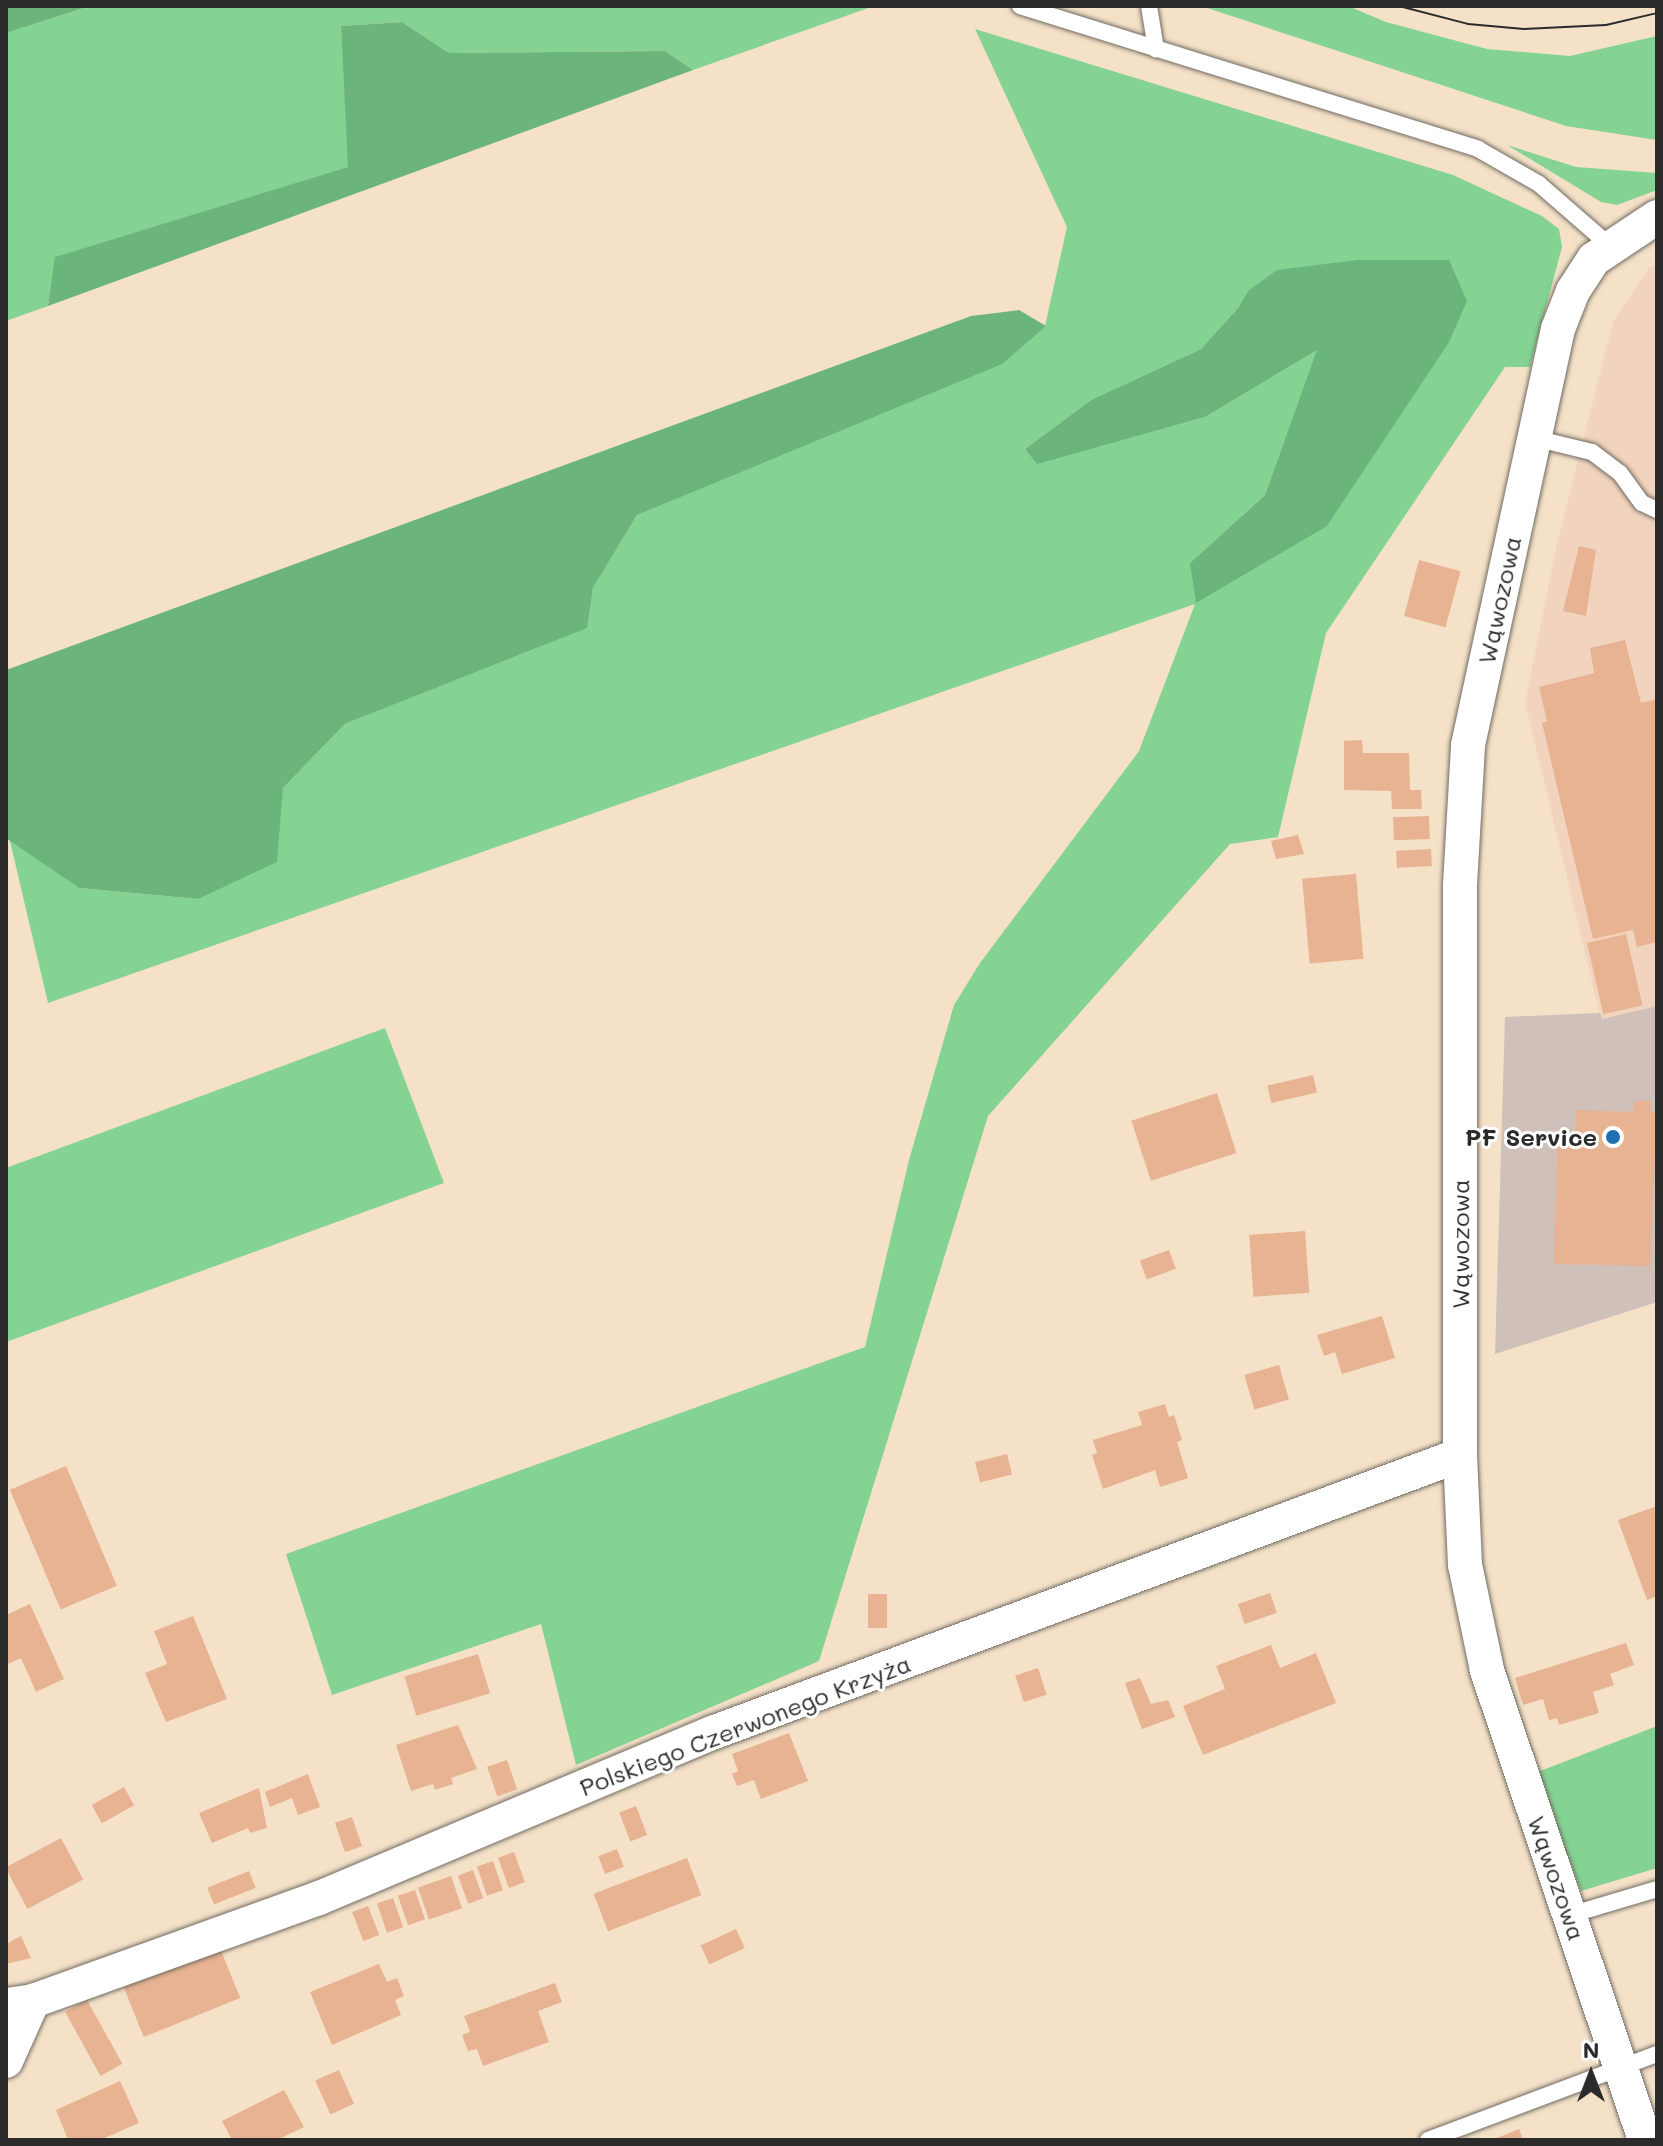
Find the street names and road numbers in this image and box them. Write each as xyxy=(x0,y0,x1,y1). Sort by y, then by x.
street label: Wąwozowa xyxy=(1471,533,1527,667)
street label: Wąwozowa xyxy=(1446,1179,1474,1309)
street label: Polskiego Czerwonego Krzyża xyxy=(575,1648,915,1802)
street label: Wąwozowa xyxy=(1522,1812,1592,1944)

